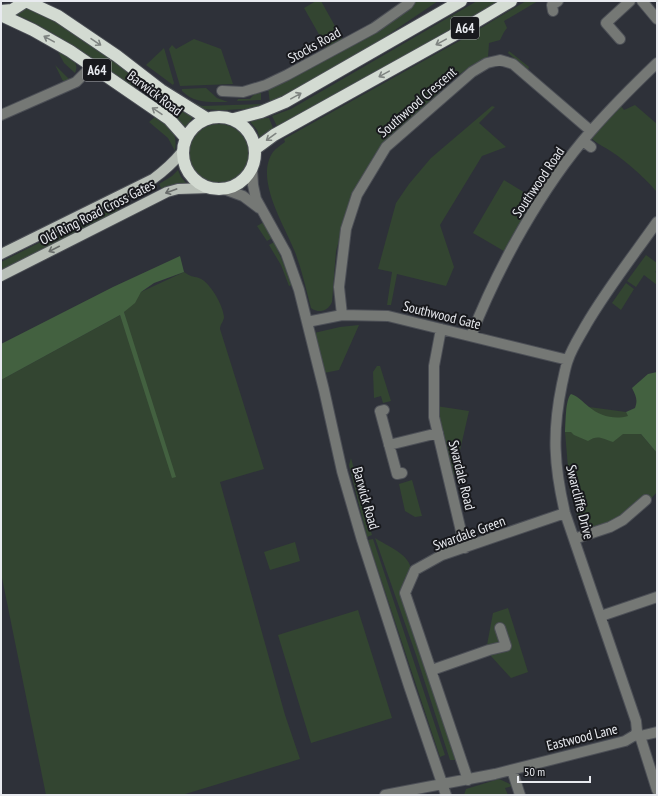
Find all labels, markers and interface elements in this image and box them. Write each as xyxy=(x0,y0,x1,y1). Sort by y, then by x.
road number: A64 xyxy=(451,17,479,39)
street label: Stocks Road xyxy=(284,23,344,67)
one-way arrow xyxy=(43,34,55,42)
one-way arrow xyxy=(90,38,101,46)
one-way arrow xyxy=(436,39,448,46)
road number: A64 xyxy=(83,59,111,81)
street label: Southwood Crescent xyxy=(374,63,460,141)
street label: Barwick Road xyxy=(124,66,186,120)
one-way arrow xyxy=(378,70,390,78)
one-way arrow xyxy=(290,91,302,99)
one-way arrow xyxy=(152,107,163,115)
one-way arrow xyxy=(266,133,277,141)
street label: Southwood Road xyxy=(508,143,568,221)
street label: Old Ring Road Cross Gates xyxy=(36,175,158,249)
one-way arrow xyxy=(165,188,177,196)
one-way arrow xyxy=(48,246,60,253)
street label: Southwood Gate xyxy=(401,297,483,333)
street label: Swardale Road xyxy=(445,438,479,512)
street label: Swarcliffe Drive xyxy=(562,463,598,541)
street label: Barwick Road xyxy=(348,465,384,531)
street label: Swardale Green xyxy=(430,512,508,554)
street label: Eastwood Lane xyxy=(545,719,620,755)
scale bar xyxy=(518,758,590,784)
text: 50 m xyxy=(524,764,545,779)

